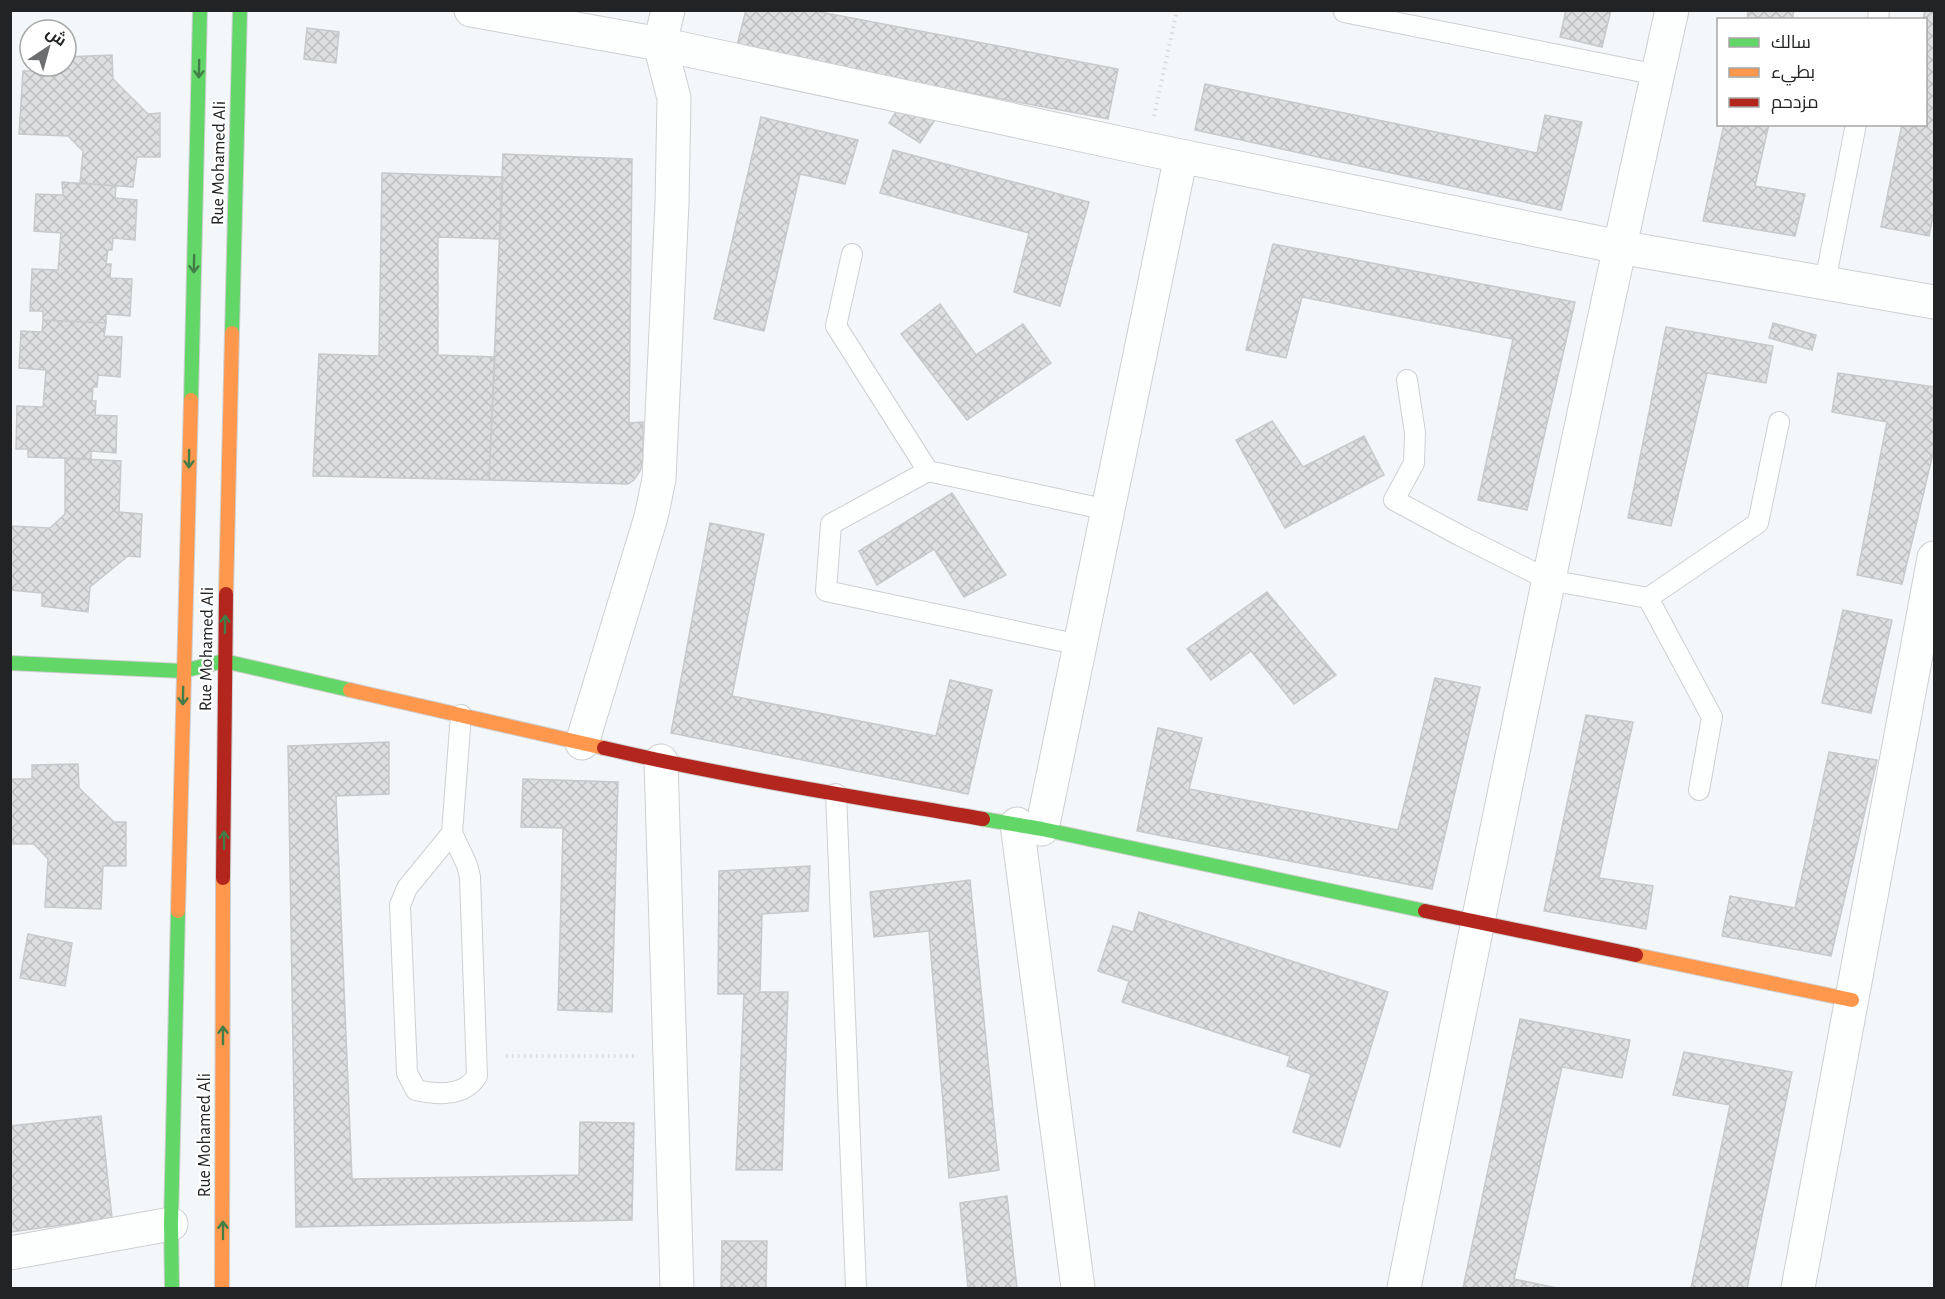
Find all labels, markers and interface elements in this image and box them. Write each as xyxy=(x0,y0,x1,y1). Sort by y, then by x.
north arrow xyxy=(18,18,78,78)
legend xyxy=(1717,18,1927,126)
text: ش xyxy=(43,23,70,50)
text: سالك xyxy=(1771,34,1811,52)
one-way arrow xyxy=(193,58,204,78)
text: بطيء xyxy=(1771,64,1815,86)
text: مزدحم xyxy=(1771,94,1819,114)
street label: Rue Mohamed Ali xyxy=(209,101,229,225)
one-way arrow xyxy=(188,253,199,273)
one-way arrow xyxy=(183,448,195,468)
street label: Rue Mohamed Ali xyxy=(197,587,217,711)
one-way arrow xyxy=(220,615,231,635)
one-way arrow xyxy=(177,685,188,705)
one-way arrow xyxy=(218,831,230,851)
one-way arrow xyxy=(217,1026,229,1046)
street label: Rue Mohamed Ali xyxy=(196,1073,214,1197)
one-way arrow xyxy=(217,1221,229,1241)

